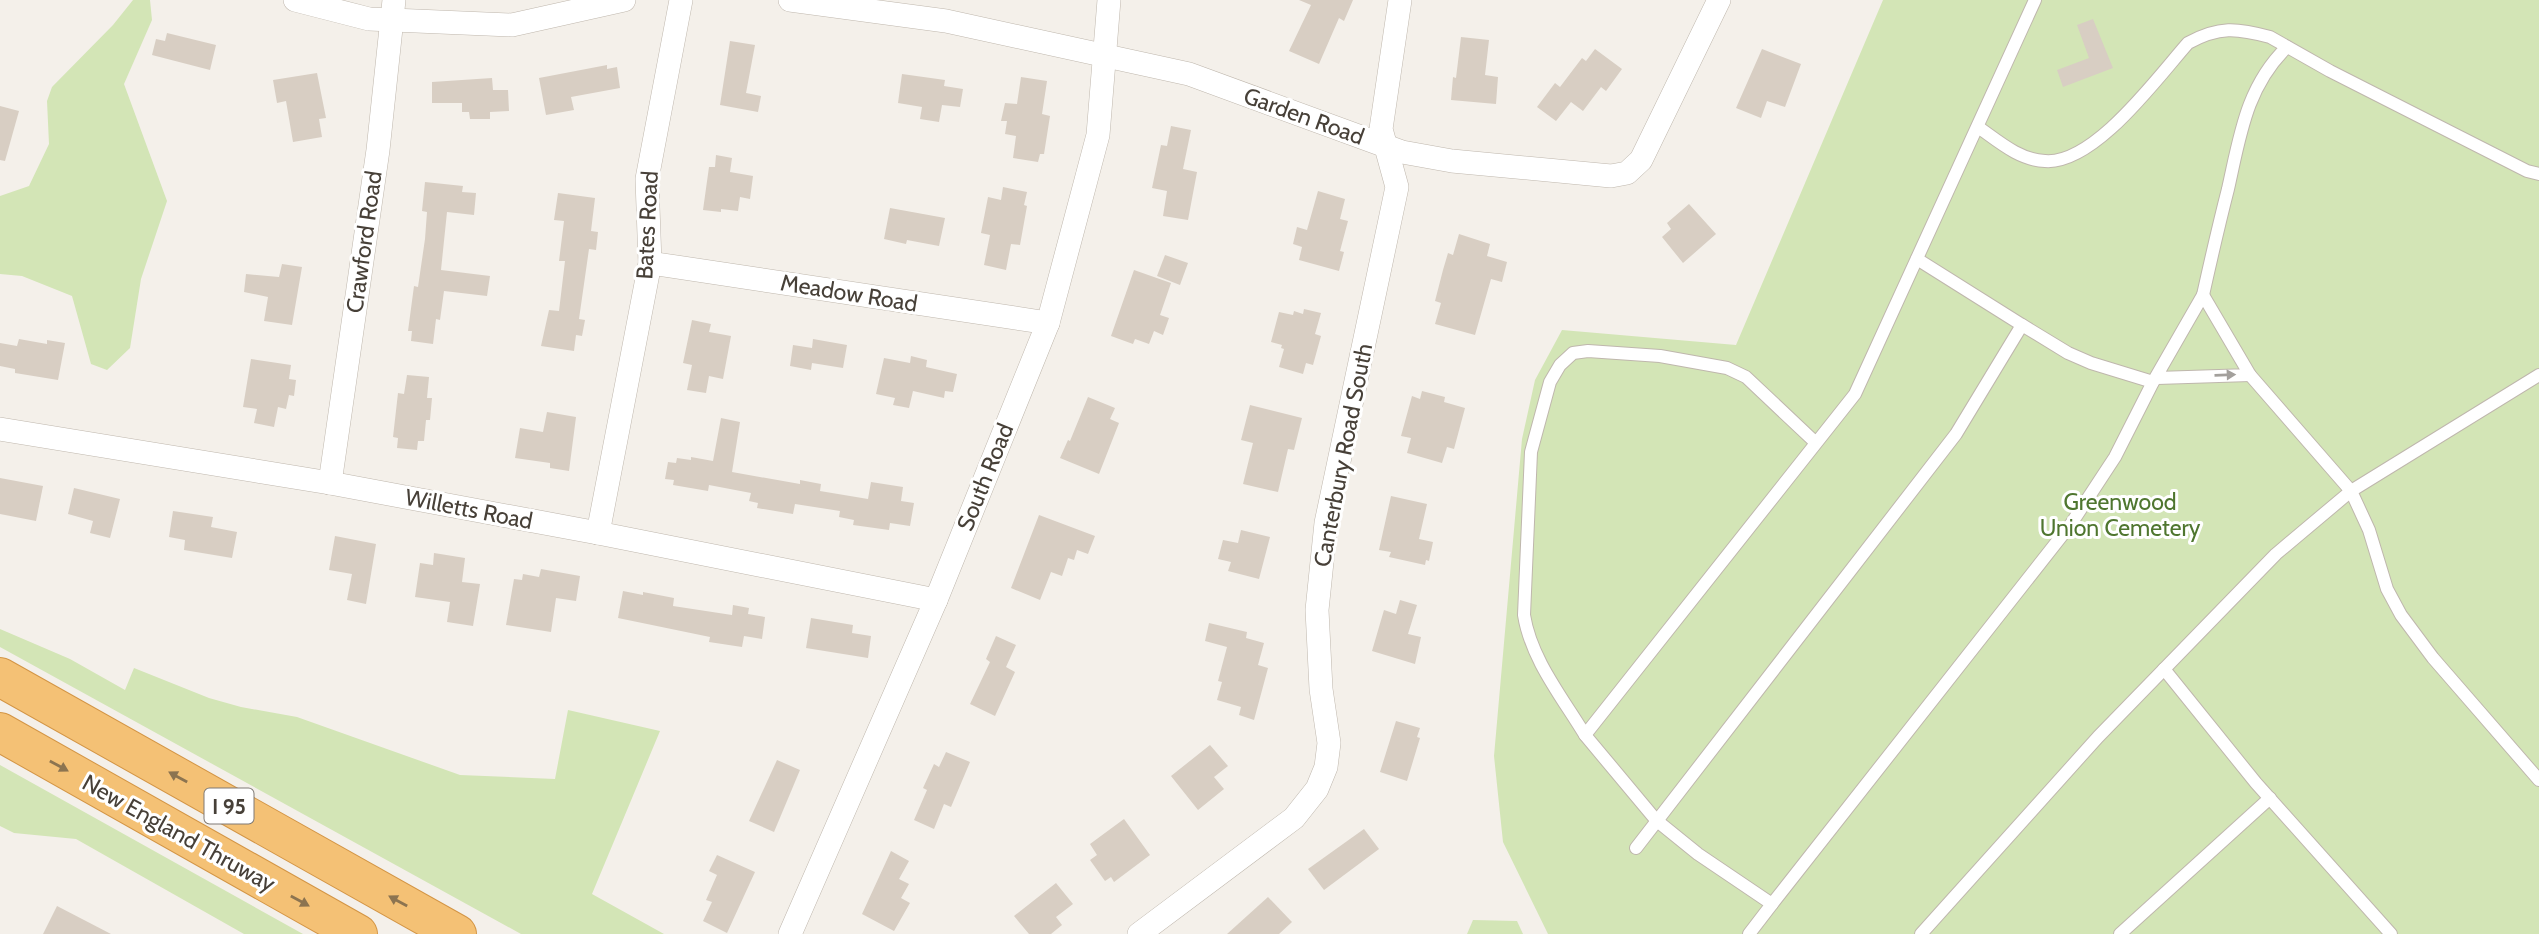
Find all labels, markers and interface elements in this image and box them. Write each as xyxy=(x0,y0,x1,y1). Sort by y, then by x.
street label: Garden Road xyxy=(1240,81,1368,151)
street label: Crawford Road xyxy=(340,169,388,315)
street label: Bates Road xyxy=(630,170,664,280)
street label: Meadow Road xyxy=(779,268,919,318)
street label: Canterbury Road South xyxy=(1308,341,1378,569)
one-way arrow xyxy=(2215,370,2237,381)
street label: South Road xyxy=(951,419,1019,535)
street label: Willetts Road xyxy=(403,483,535,535)
park label: Greenwood Union Cemetery xyxy=(2040,488,2201,542)
one-way arrow xyxy=(50,760,69,772)
street label: New England Thruway xyxy=(78,768,281,898)
one-way arrow xyxy=(168,771,188,783)
road number: I 95 xyxy=(204,788,254,824)
one-way arrow xyxy=(291,895,310,907)
one-way arrow xyxy=(388,895,407,907)

